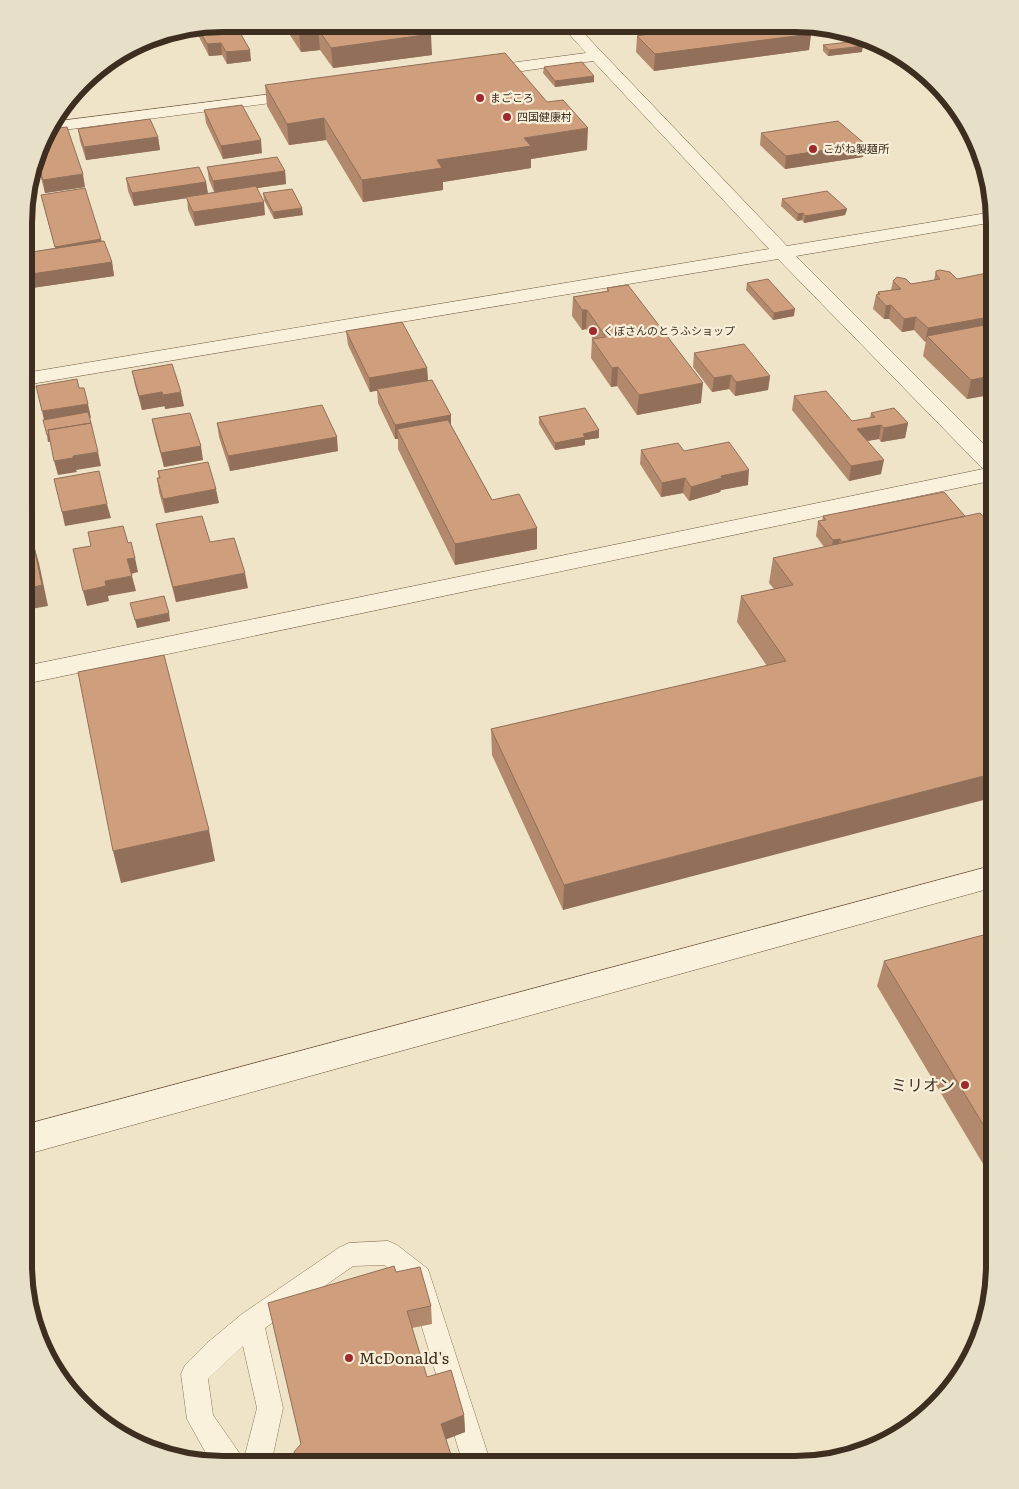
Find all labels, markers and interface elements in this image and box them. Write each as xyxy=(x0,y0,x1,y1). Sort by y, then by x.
place label: まごころ xyxy=(490,89,534,105)
marker: まごころ xyxy=(474,92,486,104)
place label: 四国健康村 xyxy=(517,108,572,124)
marker: 四国健康村 xyxy=(501,111,513,123)
place label: こがね製麺所 xyxy=(823,140,890,156)
marker: こがね製麺所 xyxy=(807,143,819,155)
place label: くぼさんのとうふショップ xyxy=(603,322,735,338)
marker: くぼさんのとうふショップ xyxy=(587,325,599,337)
place label: ミリオン xyxy=(891,1072,955,1096)
marker: ミリオン xyxy=(959,1079,971,1091)
place label: McDonald's xyxy=(359,1345,449,1369)
marker: McDonald's xyxy=(343,1352,355,1364)

